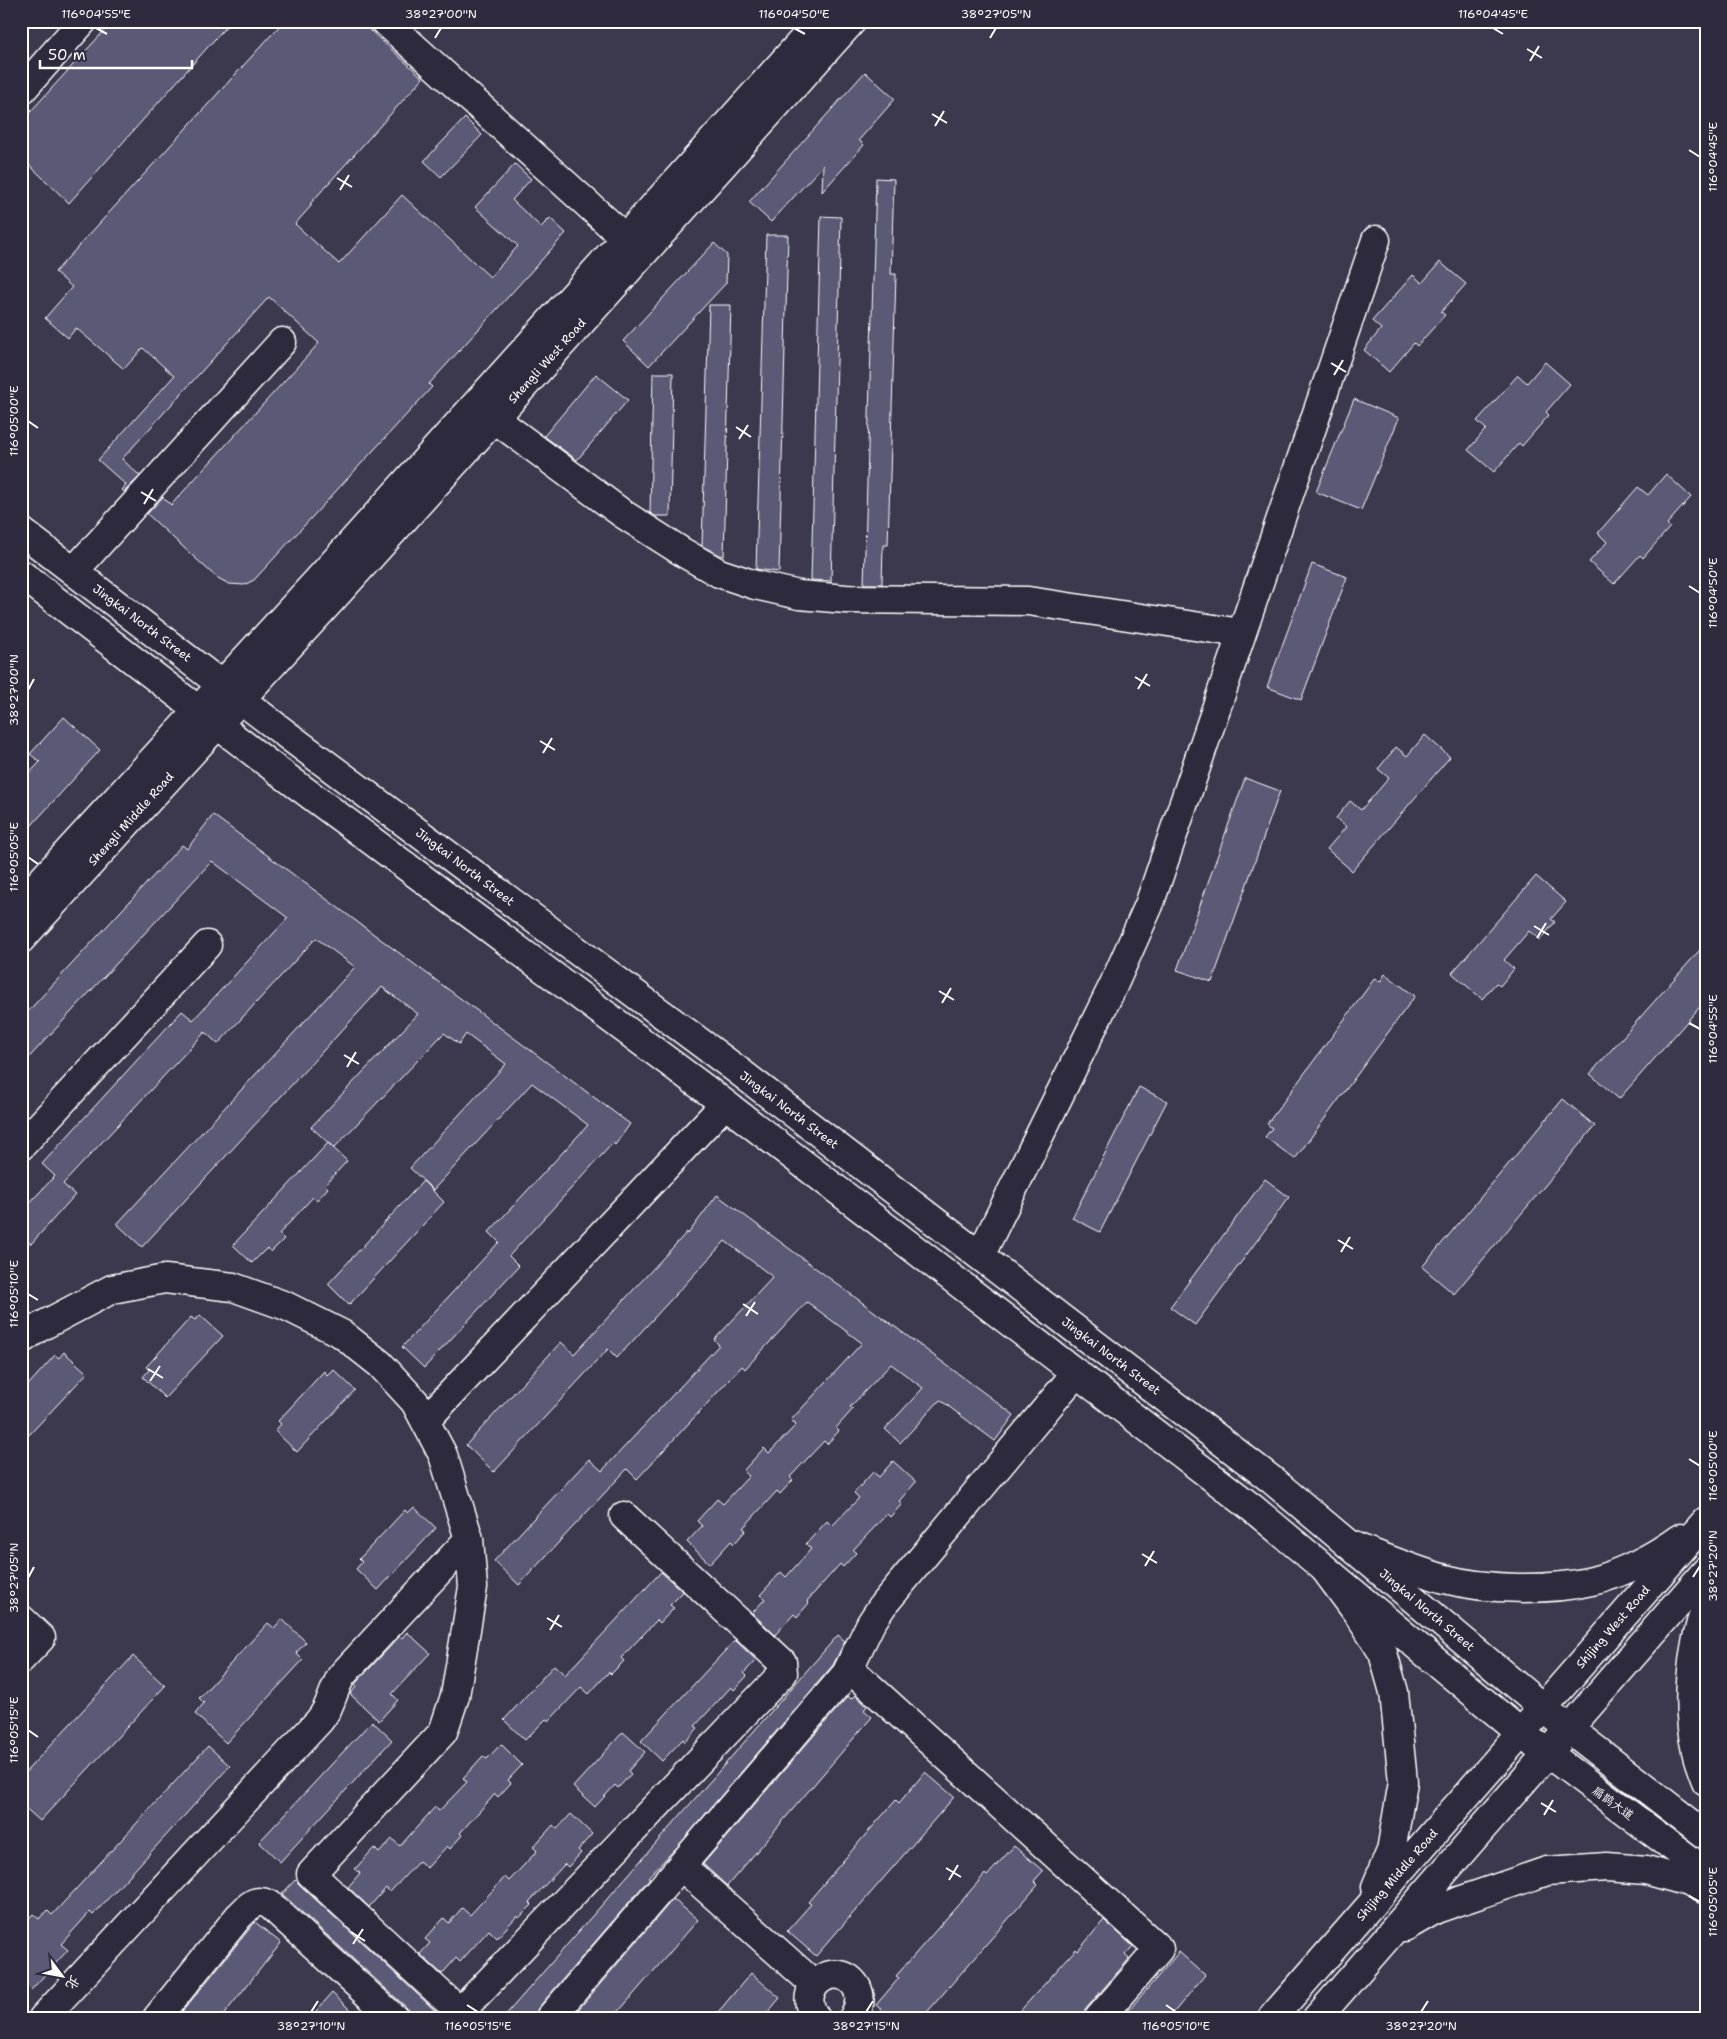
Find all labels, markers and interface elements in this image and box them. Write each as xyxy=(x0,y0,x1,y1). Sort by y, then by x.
text: 116°04'55"E xyxy=(61,6,131,22)
text: 38°27'00"N xyxy=(405,6,477,22)
text: 116°04'50"E xyxy=(758,6,830,22)
text: 38°27'05"N xyxy=(961,6,1031,22)
text: 116°04'45"E xyxy=(1458,6,1528,22)
scale bar xyxy=(40,38,192,70)
text: 50 m xyxy=(48,45,86,65)
text: 116°04'45"E xyxy=(1705,122,1721,192)
street label: Shengli West Road xyxy=(505,315,590,407)
text: 116°05'00"E xyxy=(6,385,22,457)
text: 116°04'50"E xyxy=(1705,557,1721,629)
street label: Jingkai North Street xyxy=(89,581,195,665)
text: 38°27'00"N xyxy=(6,654,22,726)
street label: Shengli Middle Road xyxy=(85,769,178,869)
text: 116°05'05"E xyxy=(6,822,22,892)
street label: Jingkai North Street xyxy=(412,825,518,909)
text: 116°04'55"E xyxy=(1705,994,1721,1064)
street label: Jingkai North Street xyxy=(736,1068,842,1152)
text: 116°05'10"E xyxy=(6,1260,22,1328)
street label: Jingkai North Street xyxy=(1058,1314,1164,1398)
text: 116°05'00"E xyxy=(1705,1430,1721,1502)
text: 38°27'20"N xyxy=(1705,1530,1721,1602)
text: 38°27'05"N xyxy=(6,1543,22,1613)
street label: Jingkai North Street xyxy=(1376,1565,1478,1655)
street label: Shijing West Road xyxy=(1572,1582,1654,1672)
text: 116°05'15"E xyxy=(6,1697,22,1763)
street label: 扁鹊大道 xyxy=(1589,1782,1637,1824)
street label: Shijing Middle Road xyxy=(1353,1825,1442,1924)
text: 116°05'05"E xyxy=(1705,1867,1721,1937)
north arrow xyxy=(38,1952,88,2002)
text: 北 xyxy=(62,1972,84,1994)
text: 38°27'10"N xyxy=(277,2018,345,2034)
text: 116°05'15"E xyxy=(445,2018,511,2034)
text: 38°27'15"N xyxy=(832,2018,900,2034)
text: 116°05'10"E xyxy=(1142,2018,1210,2034)
text: 38°27'20"N xyxy=(1385,2018,1457,2034)

